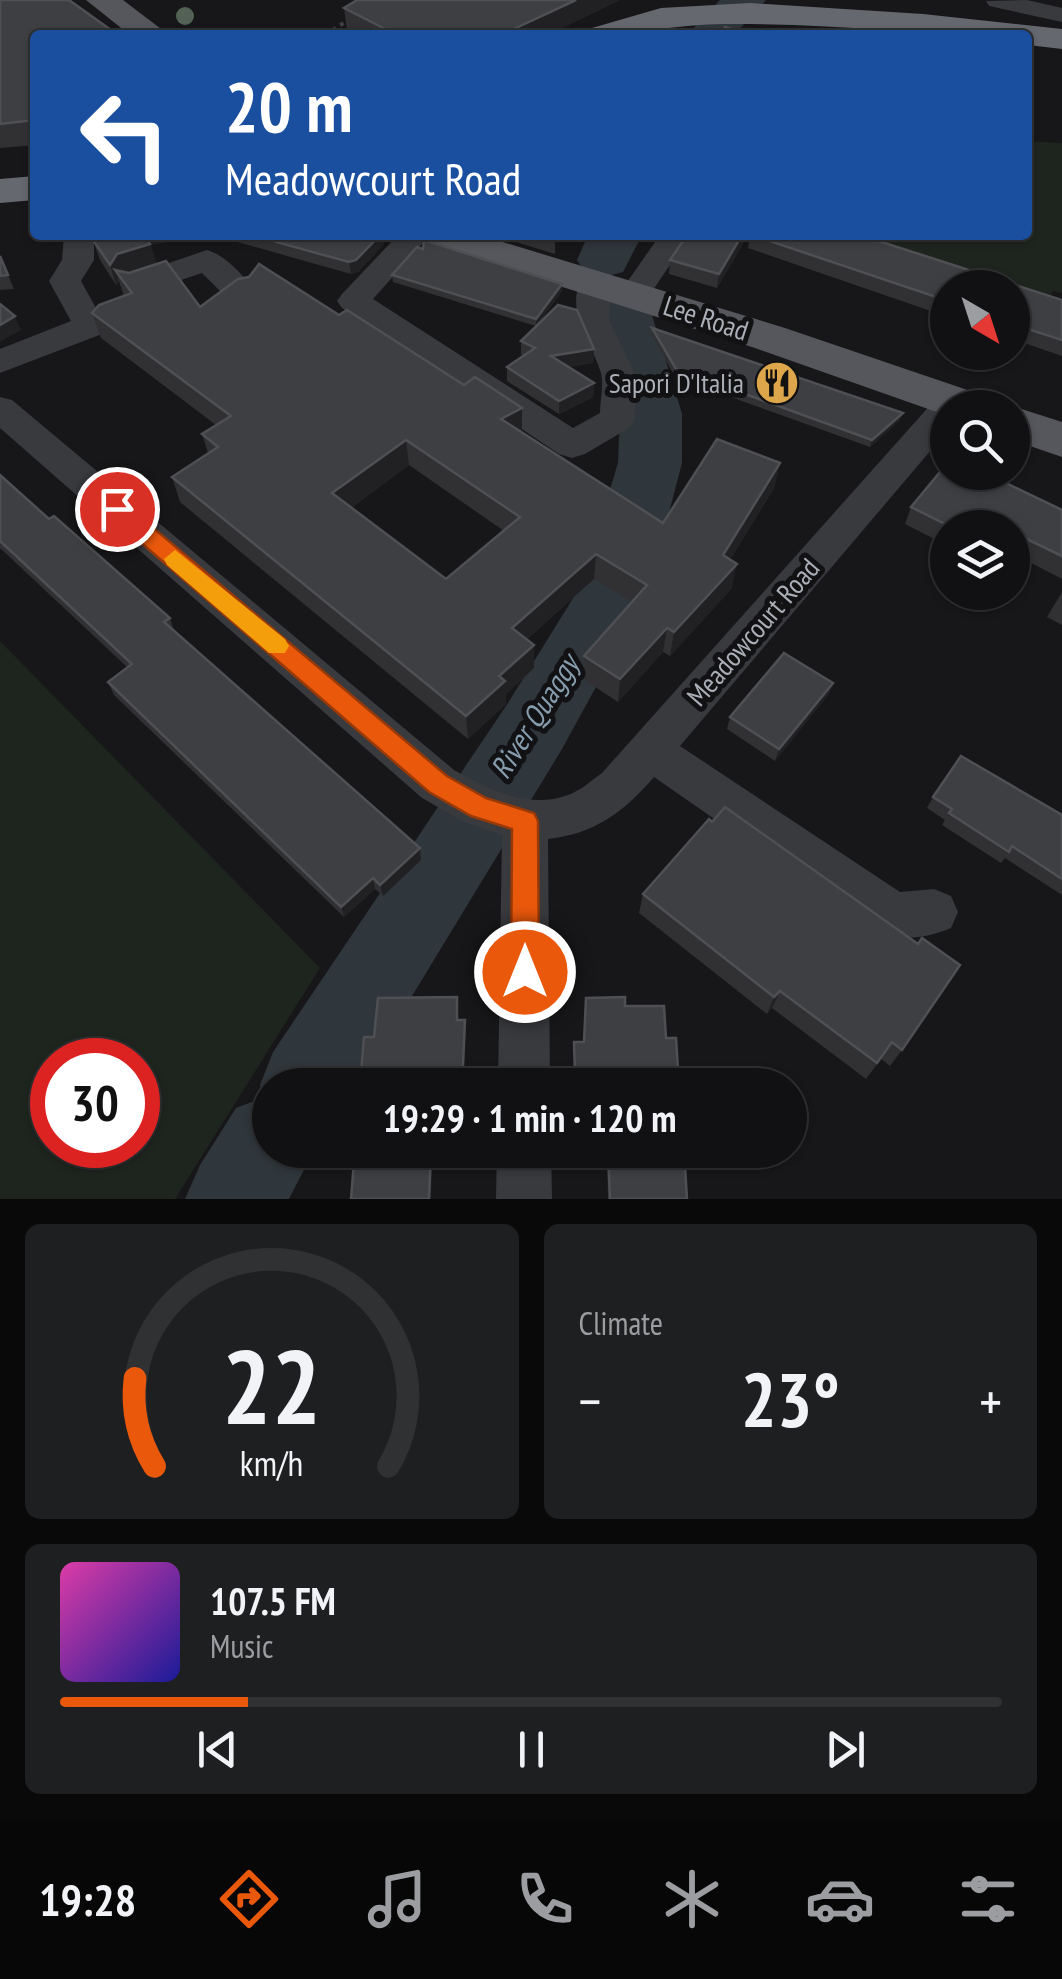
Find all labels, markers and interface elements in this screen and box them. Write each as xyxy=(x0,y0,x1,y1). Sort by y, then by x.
text: 20 m xyxy=(225,61,353,151)
icon: left xyxy=(60,70,190,200)
text: Meadowcourt Road xyxy=(225,149,521,207)
north arrow xyxy=(930,270,1030,370)
map controls xyxy=(930,270,1030,610)
street label: Lee Road xyxy=(659,286,753,349)
restaurant icon: Sapori D'Italia xyxy=(754,360,800,406)
place label: Sapori D'Italia xyxy=(609,364,744,401)
button: search xyxy=(930,390,1030,490)
pin xyxy=(75,467,160,552)
icon: arrive xyxy=(90,482,145,537)
button: layers xyxy=(930,510,1030,610)
street label: Meadowcourt Road xyxy=(678,550,827,713)
water label: River Quaggy xyxy=(481,644,589,785)
position arrow xyxy=(473,920,577,1024)
speed limit sign: 30 xyxy=(30,1038,160,1168)
text: 19:29 · 1 min · 120 m xyxy=(383,1093,676,1142)
text: Climate xyxy=(579,1302,663,1344)
text: 22 xyxy=(222,1318,321,1453)
text: 23° xyxy=(741,1351,840,1448)
text: − xyxy=(579,1365,601,1436)
text: + xyxy=(979,1365,1002,1436)
text: km/h xyxy=(240,1440,303,1486)
text: 107.5 FM xyxy=(210,1576,336,1625)
text: Music xyxy=(210,1625,273,1667)
icon: previous xyxy=(190,1722,245,1777)
icon: pause xyxy=(504,1722,559,1777)
icon: next xyxy=(818,1722,873,1777)
icon: directions xyxy=(214,1864,284,1934)
icon: music xyxy=(362,1864,432,1934)
icon: phone xyxy=(510,1864,580,1934)
icon: climate xyxy=(657,1864,727,1934)
icon: car xyxy=(805,1864,875,1934)
icon: filters xyxy=(953,1864,1023,1934)
text: 19:28 xyxy=(39,1870,136,1928)

